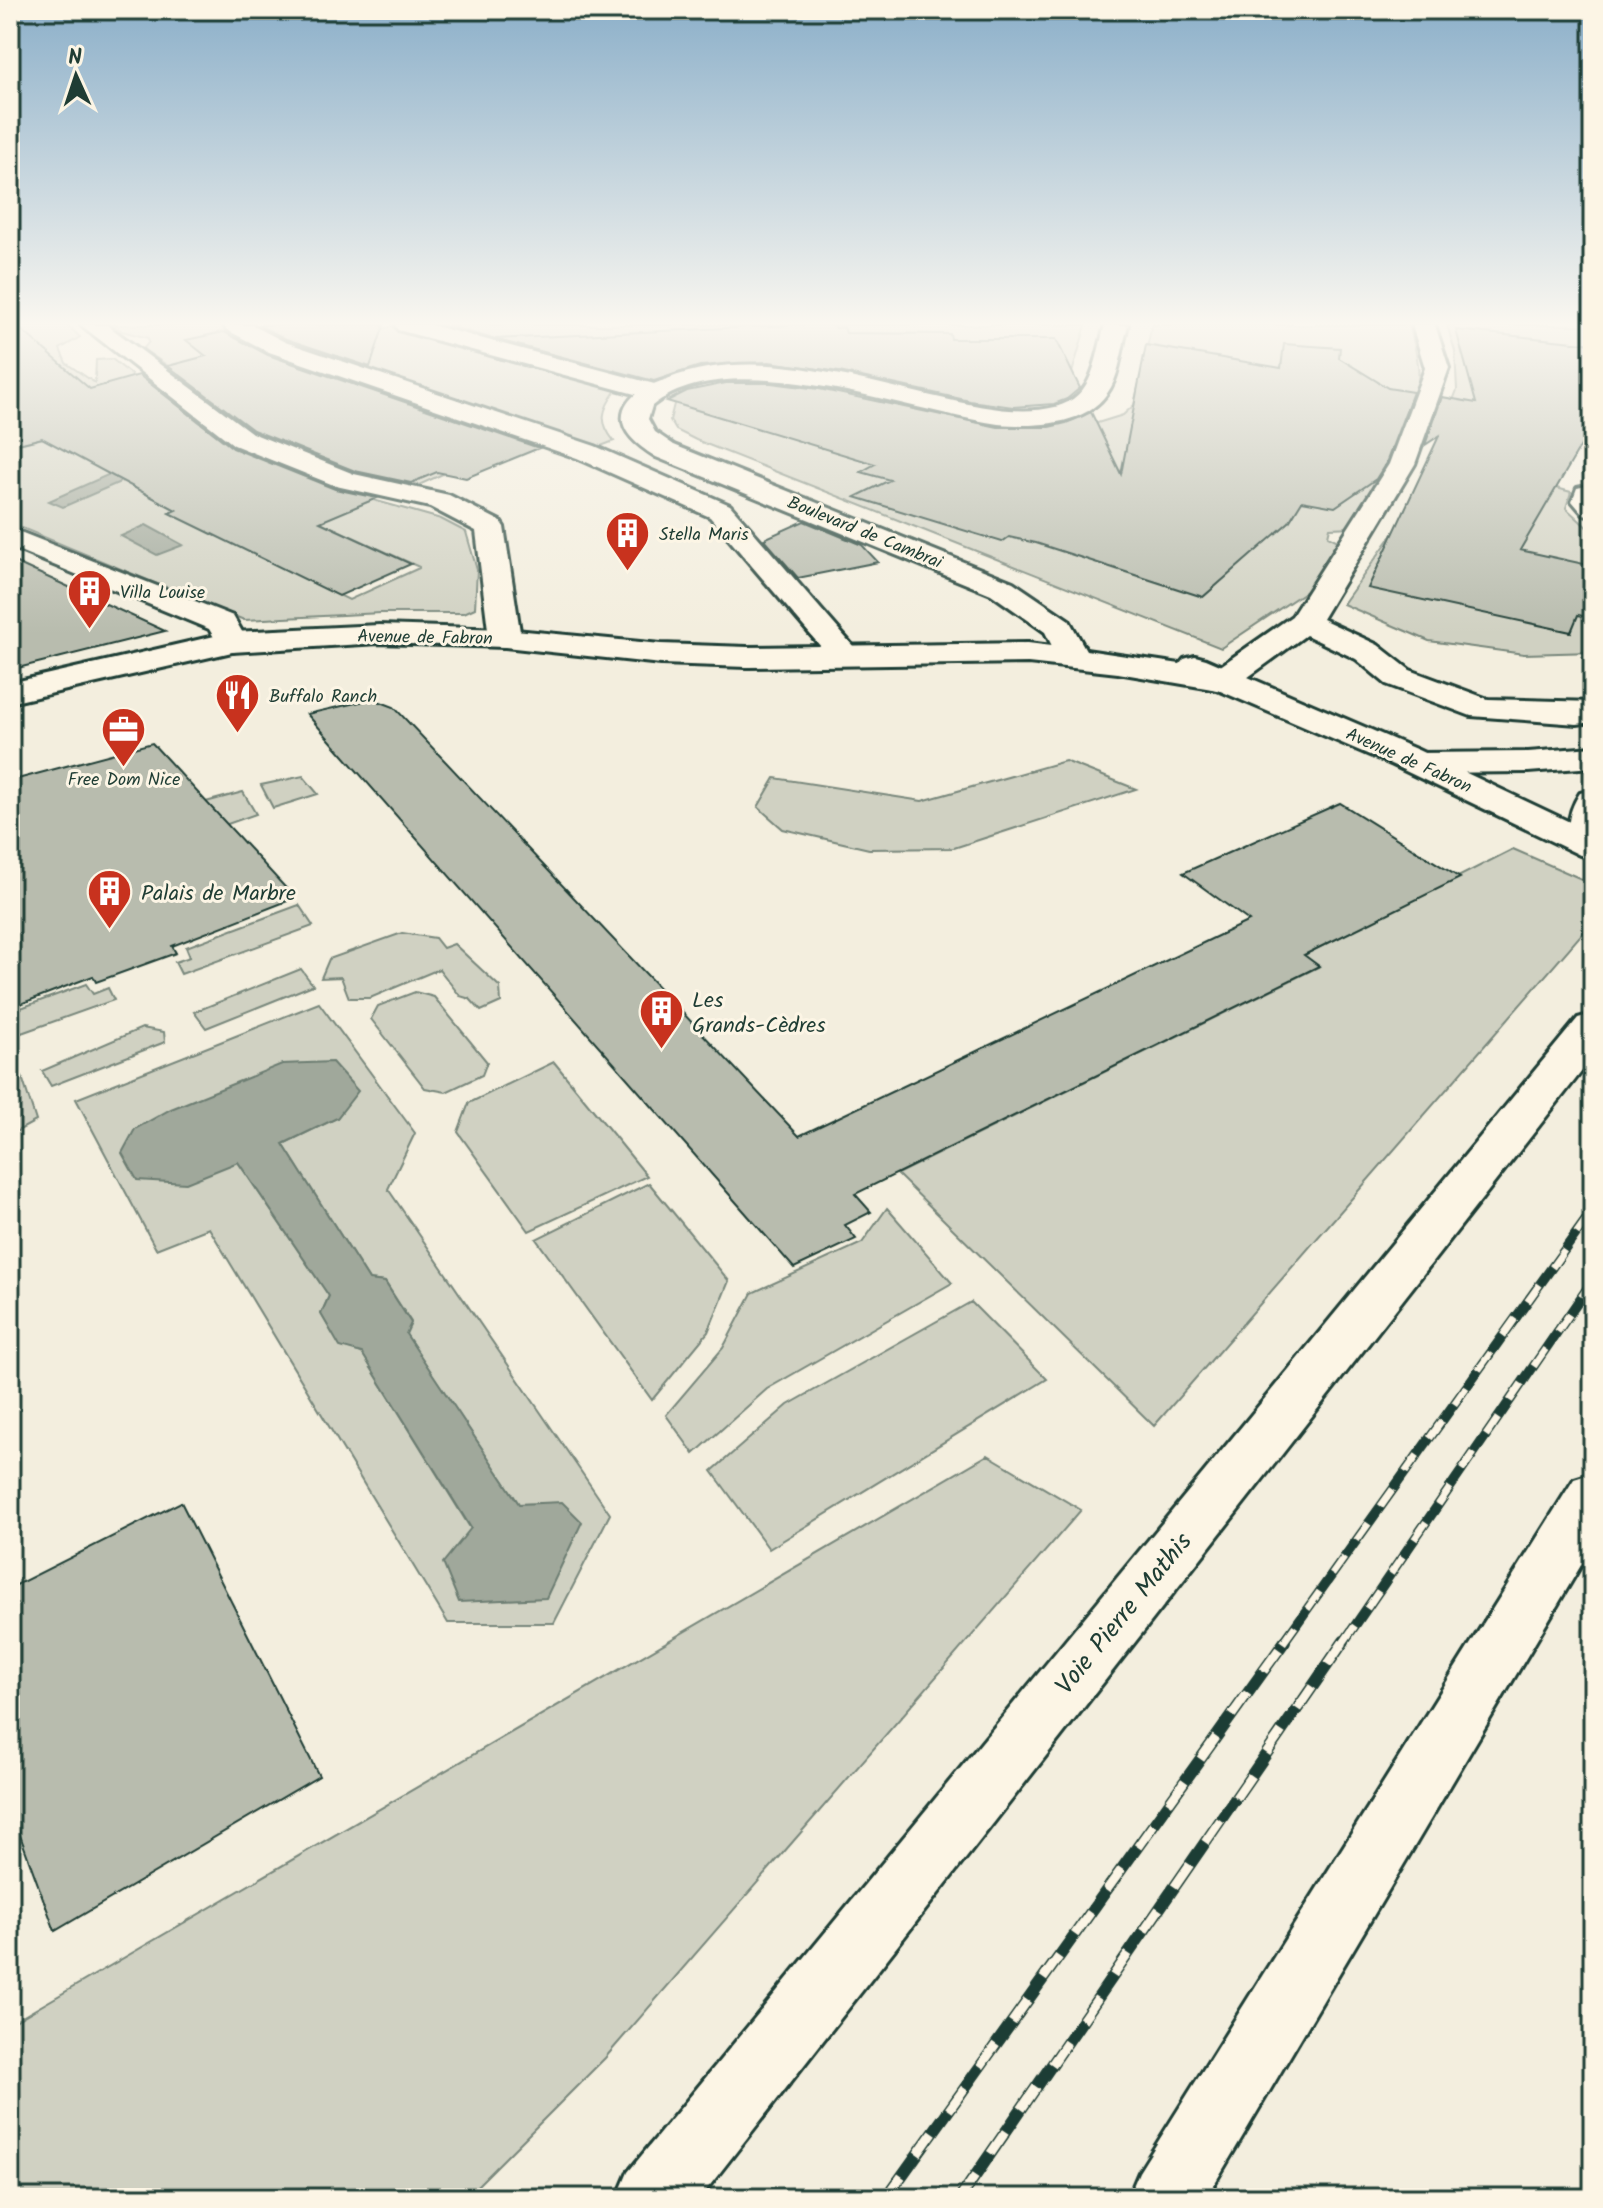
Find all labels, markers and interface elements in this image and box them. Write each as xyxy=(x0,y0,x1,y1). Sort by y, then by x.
north arrow xyxy=(36,36,116,116)
text: N xyxy=(67,41,83,76)
street label: Boulevard de Cambrai xyxy=(783,489,947,578)
building icon: Stella Maris xyxy=(604,510,652,573)
place label: Stella Maris xyxy=(659,521,749,550)
building icon: Villa Louise xyxy=(65,568,113,631)
place label: Villa Louise xyxy=(120,579,205,608)
street label: Avenue de Fabron xyxy=(357,623,493,654)
restaurant icon: Buffalo Ranch xyxy=(214,672,262,735)
place label: Buffalo Ranch xyxy=(269,683,377,712)
office icon: Free Dom Nice xyxy=(100,705,148,768)
street label: Avenue de Fabron xyxy=(1341,721,1476,802)
place label: Free Dom Nice xyxy=(68,766,180,795)
building icon: Palais de Marbre xyxy=(86,868,134,931)
place label: Palais de Marbre xyxy=(141,877,296,912)
place label: Les Grands-Cèdres xyxy=(692,984,826,1044)
building icon: Les Grands-Cèdres xyxy=(637,988,685,1051)
street label: Voie Pierre Mathis xyxy=(1046,1524,1204,1705)

